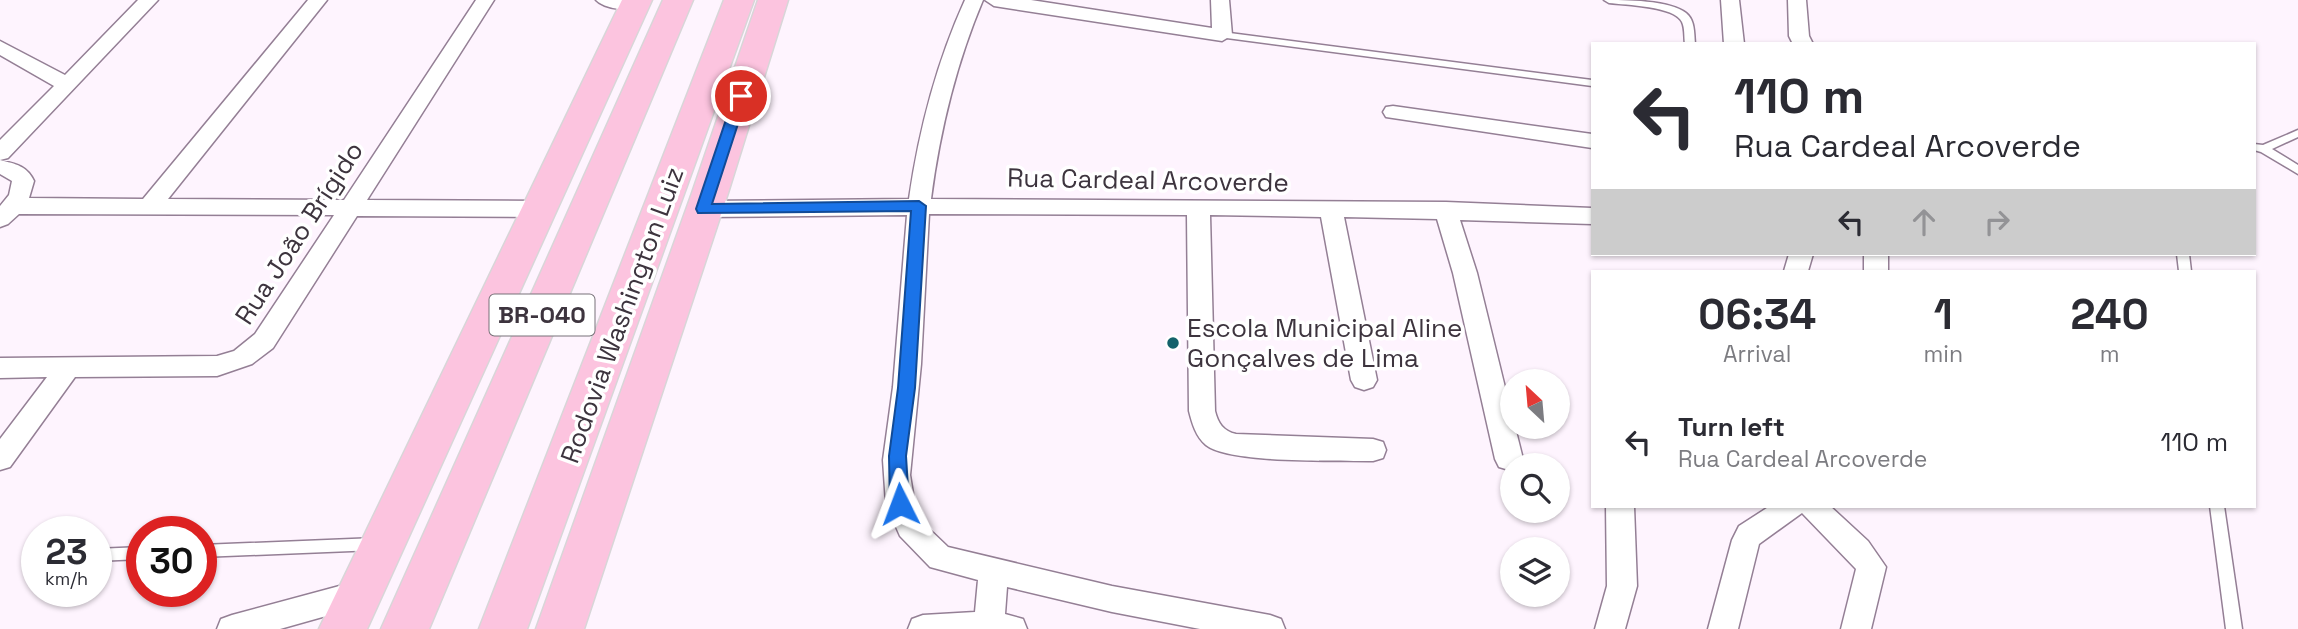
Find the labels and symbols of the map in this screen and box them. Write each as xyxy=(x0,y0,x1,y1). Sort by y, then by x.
pin xyxy=(711,66,771,126)
street label: Rua João Brígido xyxy=(227,135,371,331)
street label: Rua Cardeal Arcoverde xyxy=(1007,161,1289,199)
street label: Rodovia Washington Luiz xyxy=(553,162,691,468)
road number: BR-040 xyxy=(490,294,594,336)
place label: Escola Municipal Aline Gonçalves de Lima xyxy=(1187,311,1462,375)
marker: Escola Municipal Aline Gonçalves de Lima xyxy=(1165,335,1181,351)
north arrow xyxy=(1500,369,1570,439)
position arrow xyxy=(863,467,937,541)
speed limit sign: 30 xyxy=(126,516,217,607)

